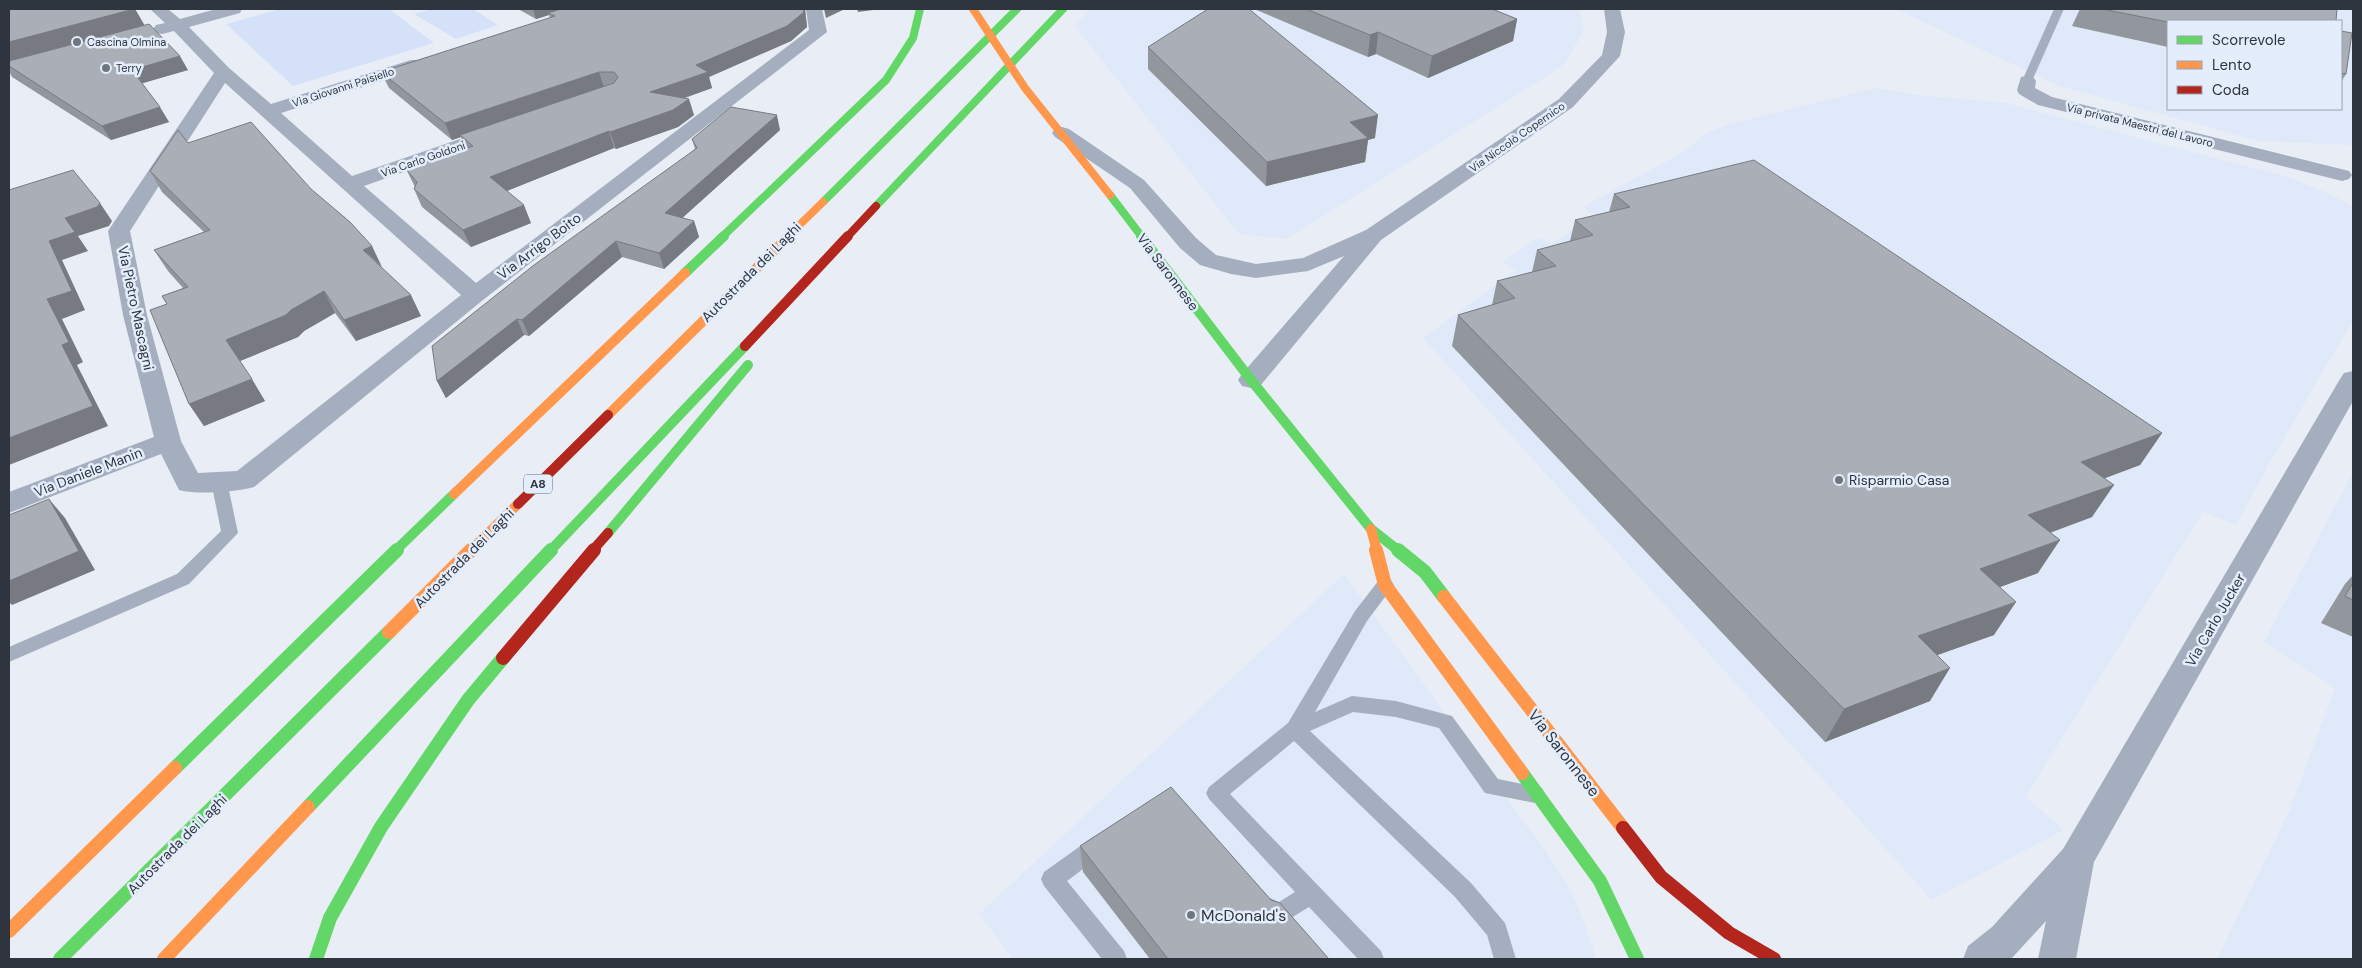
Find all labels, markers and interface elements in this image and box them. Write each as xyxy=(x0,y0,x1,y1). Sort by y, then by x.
legend xyxy=(2167,20,2342,110)
text: Scorrevole xyxy=(2212,30,2286,50)
place label: Cascina Olmina xyxy=(87,35,166,49)
marker: Cascina Olmina xyxy=(71,36,83,48)
text: Lento xyxy=(2212,55,2251,75)
place label: Terry xyxy=(116,61,142,75)
marker: Terry xyxy=(100,62,112,74)
street label: Via Giovanni Paisiello xyxy=(290,64,396,110)
text: Coda xyxy=(2212,80,2249,100)
street label: Via Niccolò Copernico xyxy=(1466,99,1568,175)
street label: Via privata Maestri del Lavoro xyxy=(2065,100,2215,150)
street label: Via Carlo Goldoni xyxy=(379,138,467,180)
street label: Via Arrigo Boito xyxy=(494,209,584,283)
street label: Autostrada dei Laghi xyxy=(697,218,805,326)
street label: Via Saronnese xyxy=(1133,230,1203,314)
street label: Via Pietro Mascagni xyxy=(114,244,158,372)
street label: Via Daniele Manin xyxy=(31,443,145,501)
place label: Risparmio Casa xyxy=(1849,471,1949,489)
road number: A8 xyxy=(524,474,552,494)
marker: Risparmio Casa xyxy=(1833,474,1845,486)
street label: Autostrada dei Laghi xyxy=(410,504,518,612)
street label: Via Carlo Jucker xyxy=(2181,570,2249,670)
street label: Via Saronnese xyxy=(1523,705,1605,801)
street label: Autostrada dei Laghi xyxy=(123,790,231,898)
place label: McDonald's xyxy=(1201,905,1286,926)
marker: McDonald's xyxy=(1185,909,1197,921)

